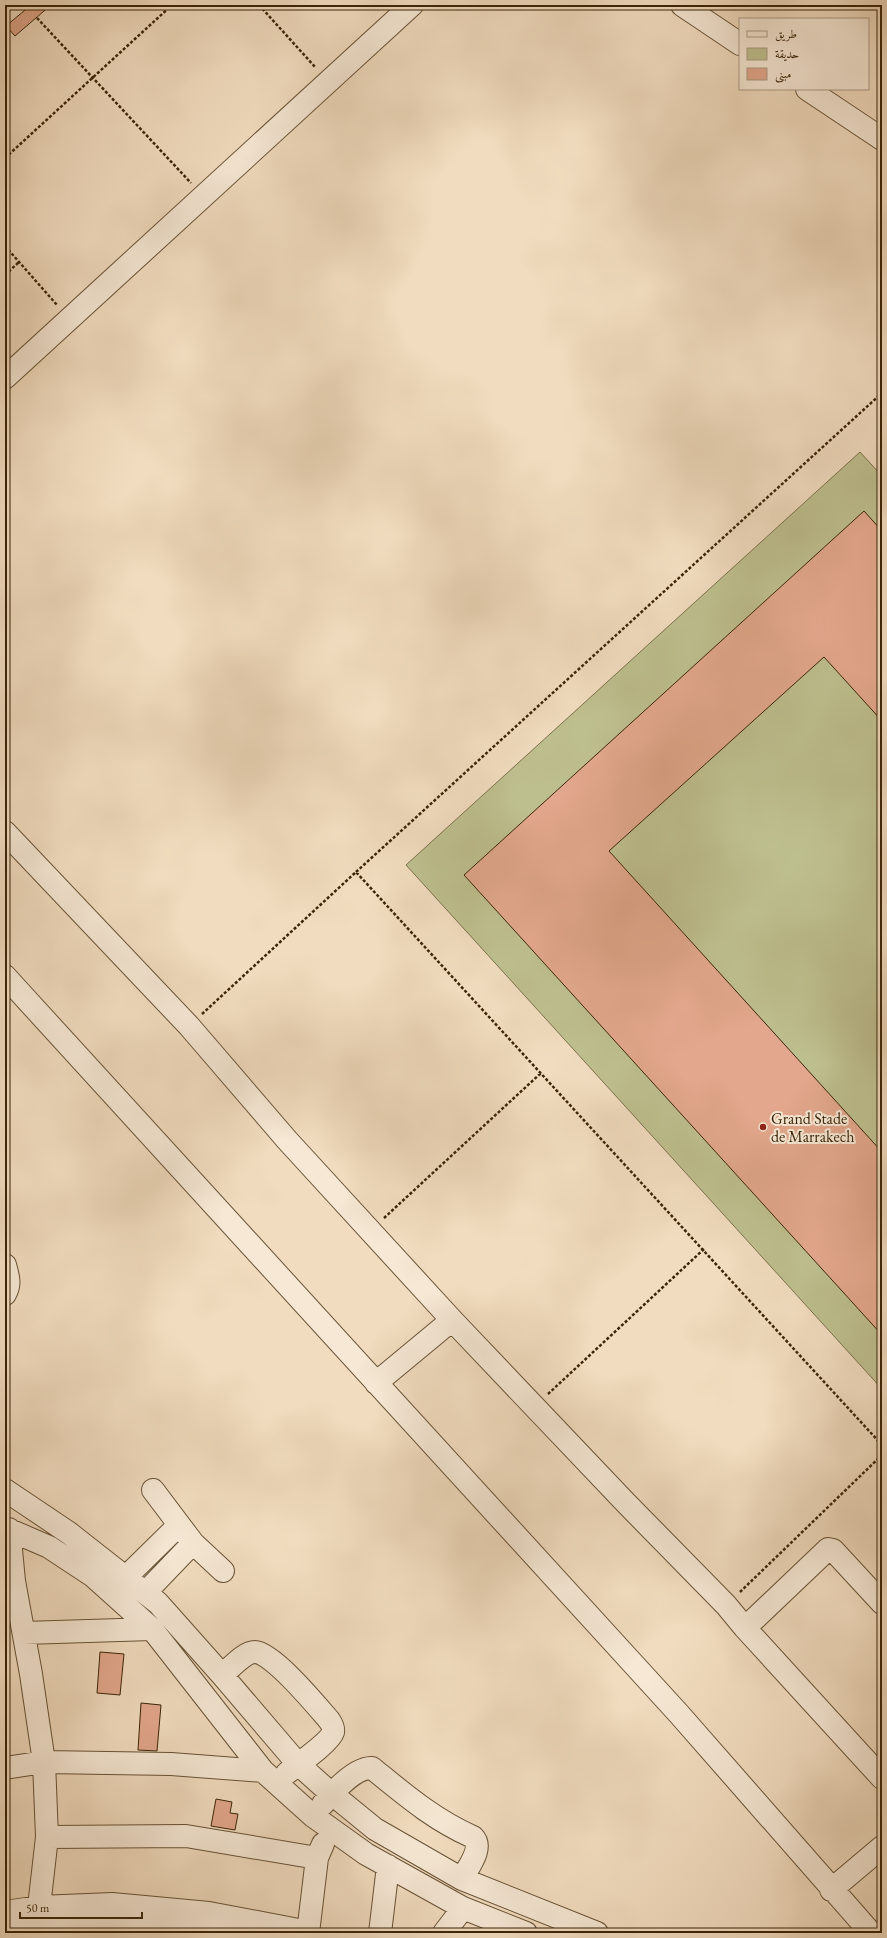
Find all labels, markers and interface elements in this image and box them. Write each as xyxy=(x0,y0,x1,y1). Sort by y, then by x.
legend xyxy=(739,18,869,90)
text: طريق xyxy=(775,26,797,42)
text: حديقة xyxy=(775,46,799,62)
text: مبنى xyxy=(775,66,791,83)
place label: Grand Stade de Marrakech xyxy=(771,1108,854,1147)
marker: Grand Stade de Marrakech xyxy=(758,1122,768,1132)
scale bar xyxy=(20,1894,142,1920)
text: 50 m xyxy=(26,1900,50,1916)

